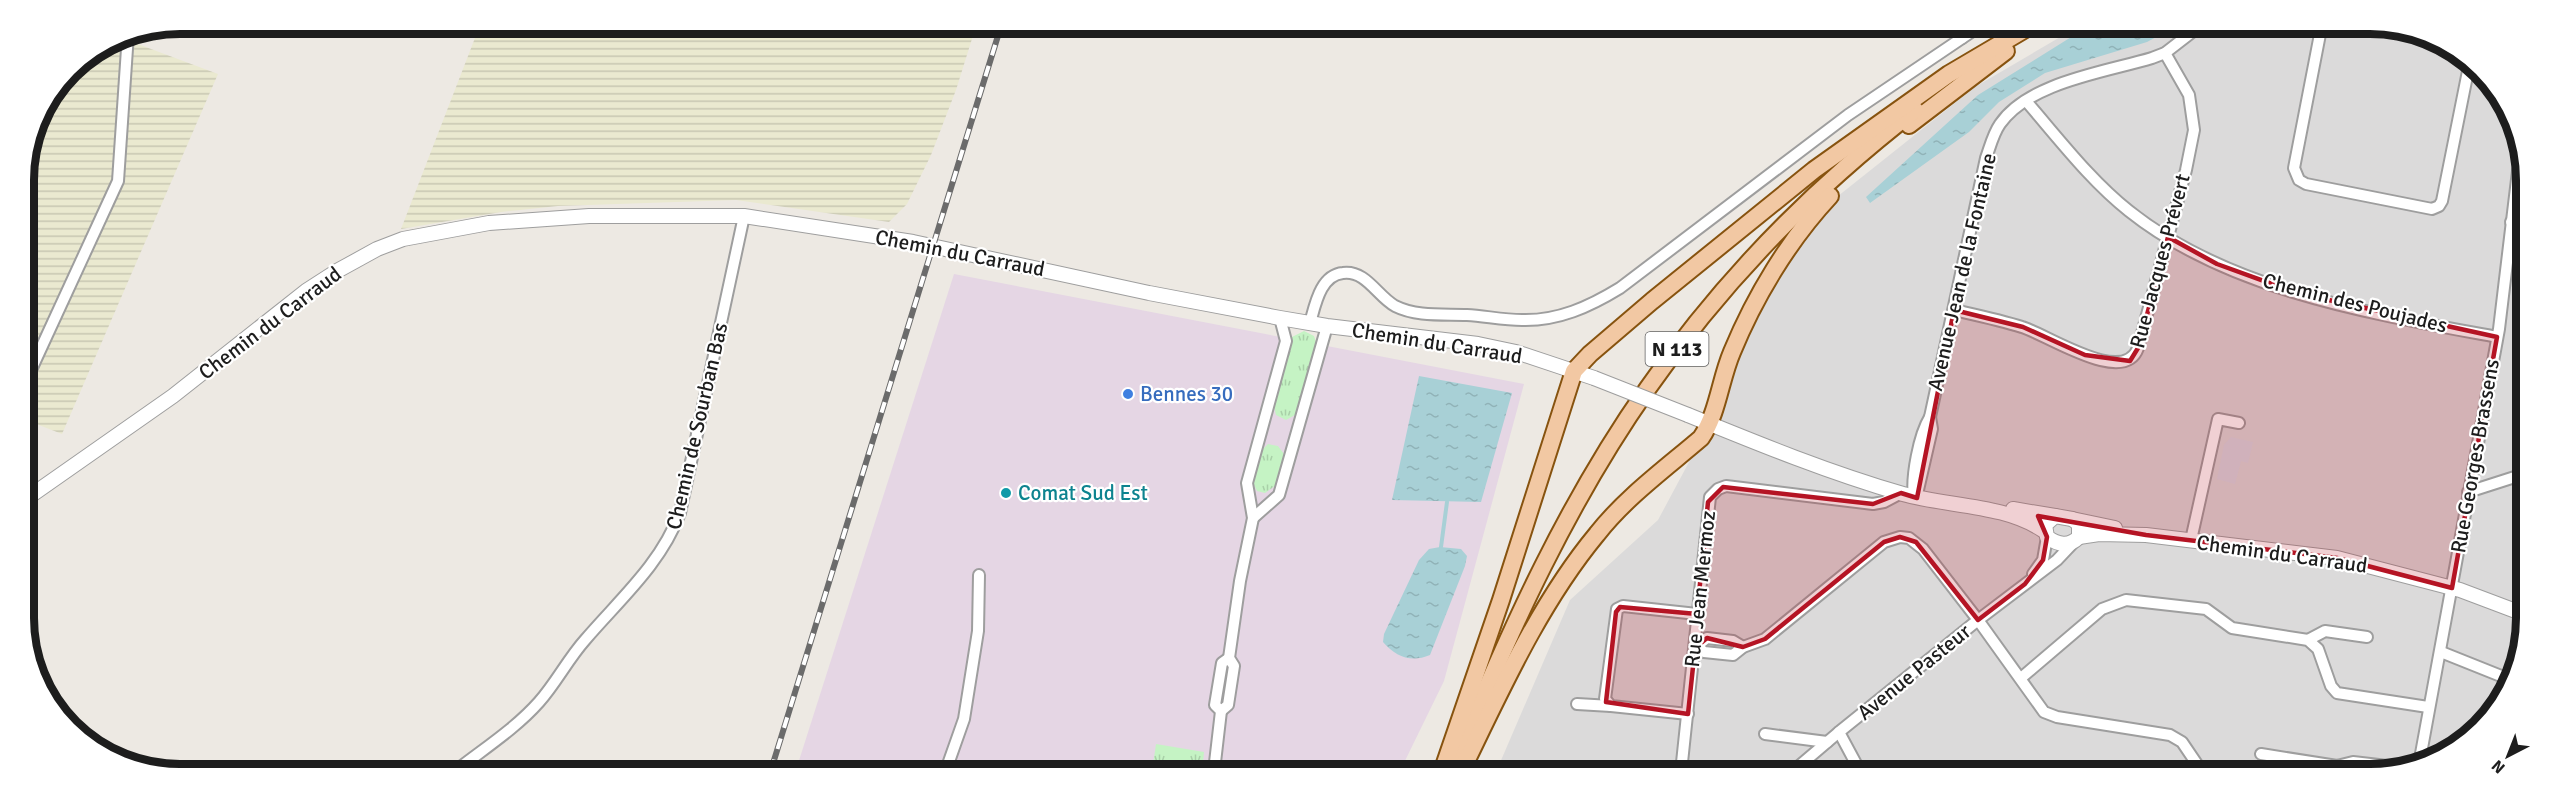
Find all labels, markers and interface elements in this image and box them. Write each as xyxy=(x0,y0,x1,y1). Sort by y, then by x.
street label: Avenue Jean de la Fontaine xyxy=(1922,151,2002,393)
street label: Rue Jacques Prévert xyxy=(2124,171,2196,351)
street label: Chemin du Carraud xyxy=(873,224,1047,282)
street label: Chemin du Carraud xyxy=(193,261,347,385)
street label: Chemin des Poujades xyxy=(2260,267,2450,339)
street label: Chemin du Carraud xyxy=(1350,317,1524,369)
street label: Chemin de Sourban Bas xyxy=(661,320,733,532)
road number: N 113 xyxy=(1646,332,1708,366)
street label: Rue Georges Brassens xyxy=(2445,357,2505,555)
place label: Bennes 30 xyxy=(1140,381,1233,407)
marker: Bennes 30 xyxy=(1121,387,1135,401)
place label: Comat Sud Est xyxy=(1018,480,1148,506)
marker: Comat Sud Est xyxy=(999,486,1013,500)
street label: Rue Jean Mermoz xyxy=(1679,509,1721,669)
street label: Chemin du Carraud xyxy=(2195,529,2369,579)
street label: Avenue Pasteur xyxy=(1852,618,1976,726)
north arrow xyxy=(2478,726,2538,786)
text: N xyxy=(2488,755,2509,778)

